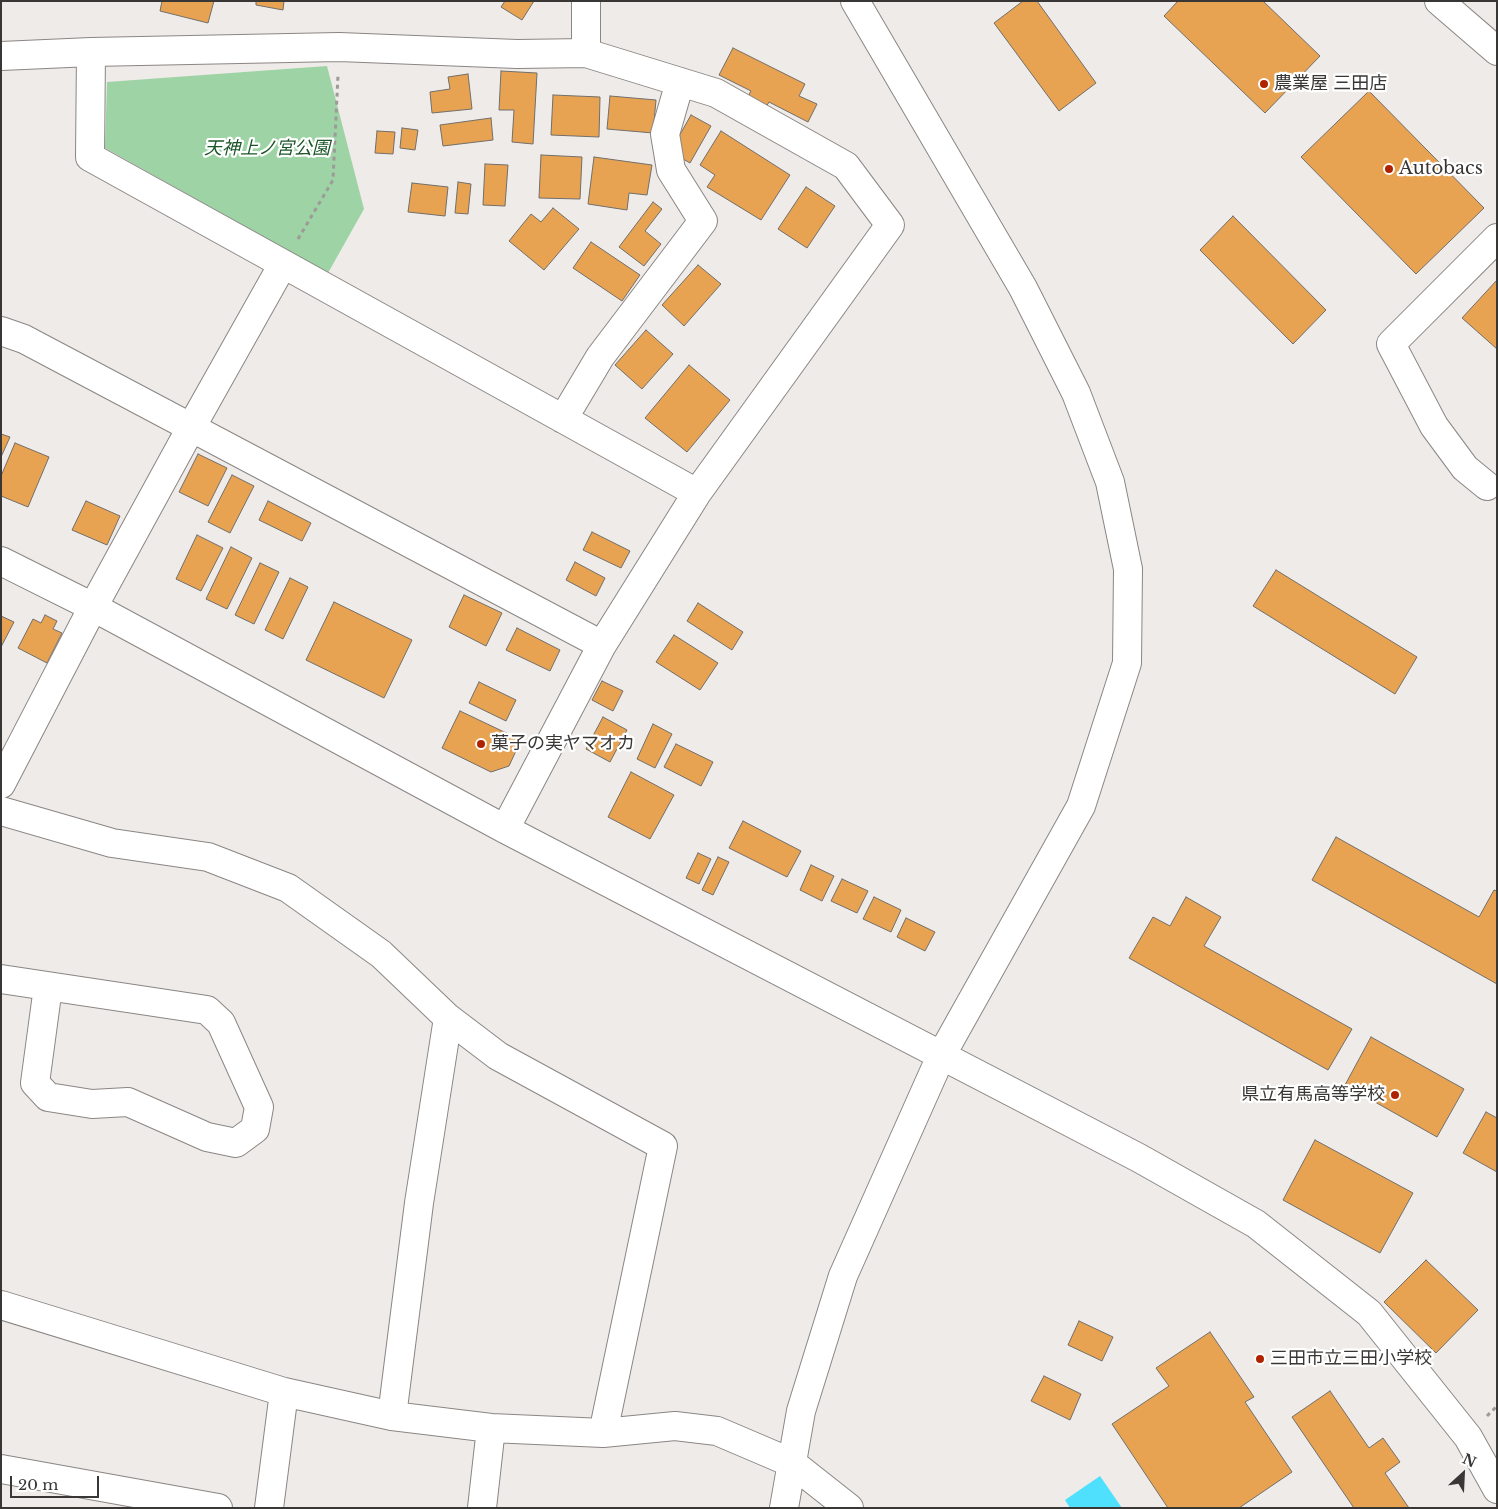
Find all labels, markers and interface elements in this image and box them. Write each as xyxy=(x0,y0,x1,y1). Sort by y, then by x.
place label: 農業屋 三田店 xyxy=(1274,73,1387,95)
marker: 農業屋 三田店 xyxy=(1258,78,1270,90)
park label: 天神上ノ宮公園 xyxy=(204,138,330,160)
place label: Autobacs xyxy=(1399,158,1483,180)
marker: Autobacs xyxy=(1383,163,1395,175)
place label: 菓子の実ヤマオカ xyxy=(491,733,635,755)
marker: 菓子の実ヤマオカ xyxy=(475,738,487,750)
place label: 県立有馬高等学校 xyxy=(1241,1084,1385,1106)
marker: 県立有馬高等学校 xyxy=(1389,1089,1401,1101)
place label: 三田市立三田小学校 xyxy=(1270,1348,1432,1370)
marker: 三田市立三田小学校 xyxy=(1254,1353,1266,1365)
north arrow xyxy=(1438,1449,1488,1499)
text: N xyxy=(1460,1449,1479,1471)
scale bar xyxy=(12,1466,101,1498)
text: 20 m xyxy=(18,1475,58,1494)

